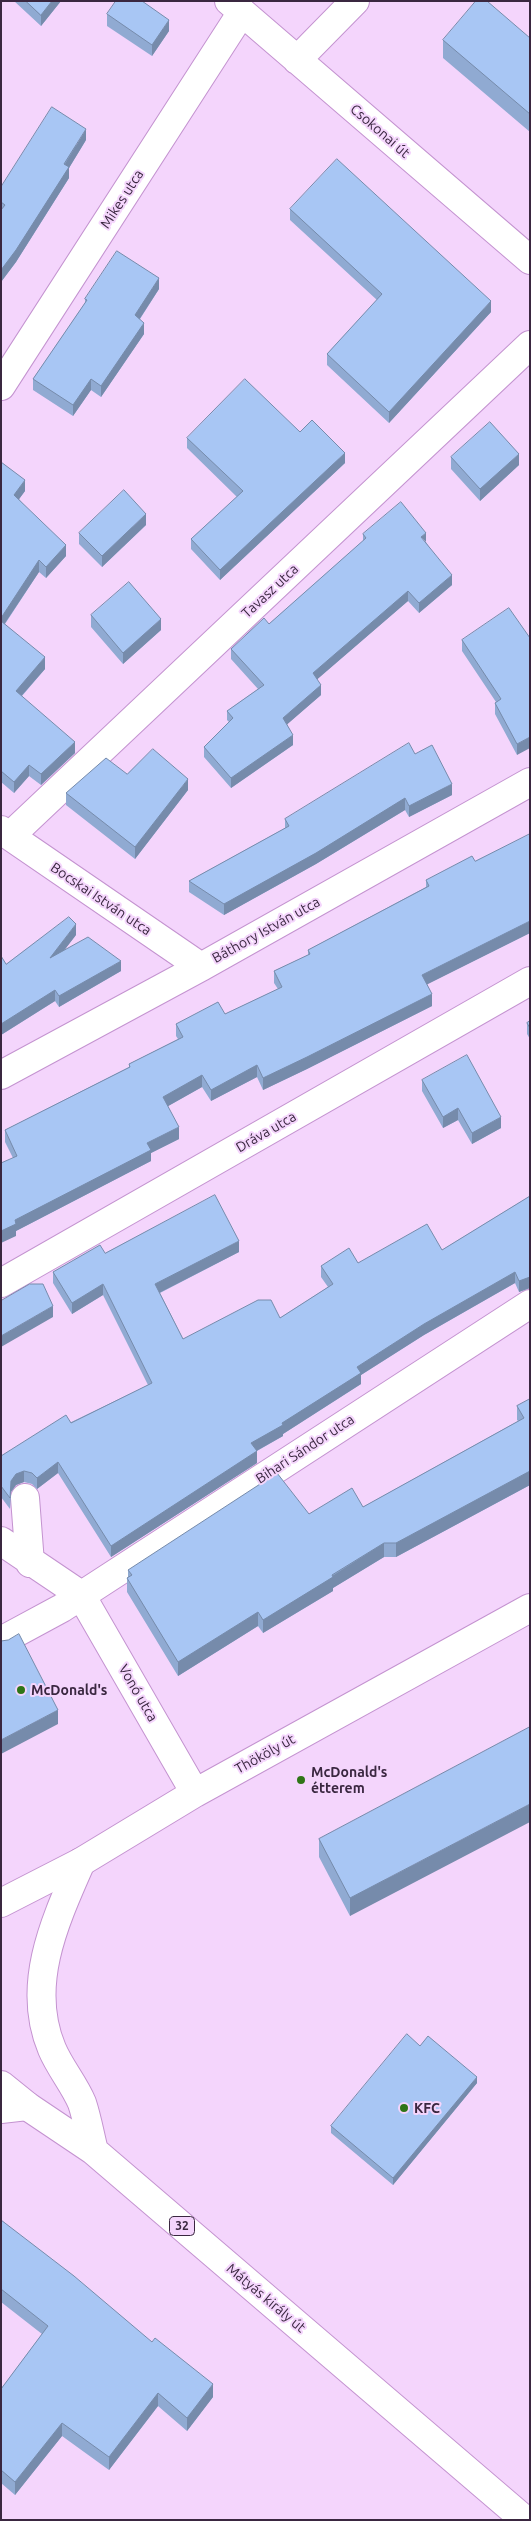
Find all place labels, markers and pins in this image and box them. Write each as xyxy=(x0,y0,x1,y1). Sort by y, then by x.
place label: McDonald's xyxy=(31,1682,107,1698)
marker: McDonald's xyxy=(15,1684,27,1696)
place label: McDonald's étterem xyxy=(311,1764,387,1796)
marker: McDonald's étterem xyxy=(295,1774,307,1786)
place label: KFC xyxy=(414,2100,440,2116)
marker: KFC xyxy=(398,2102,410,2114)

